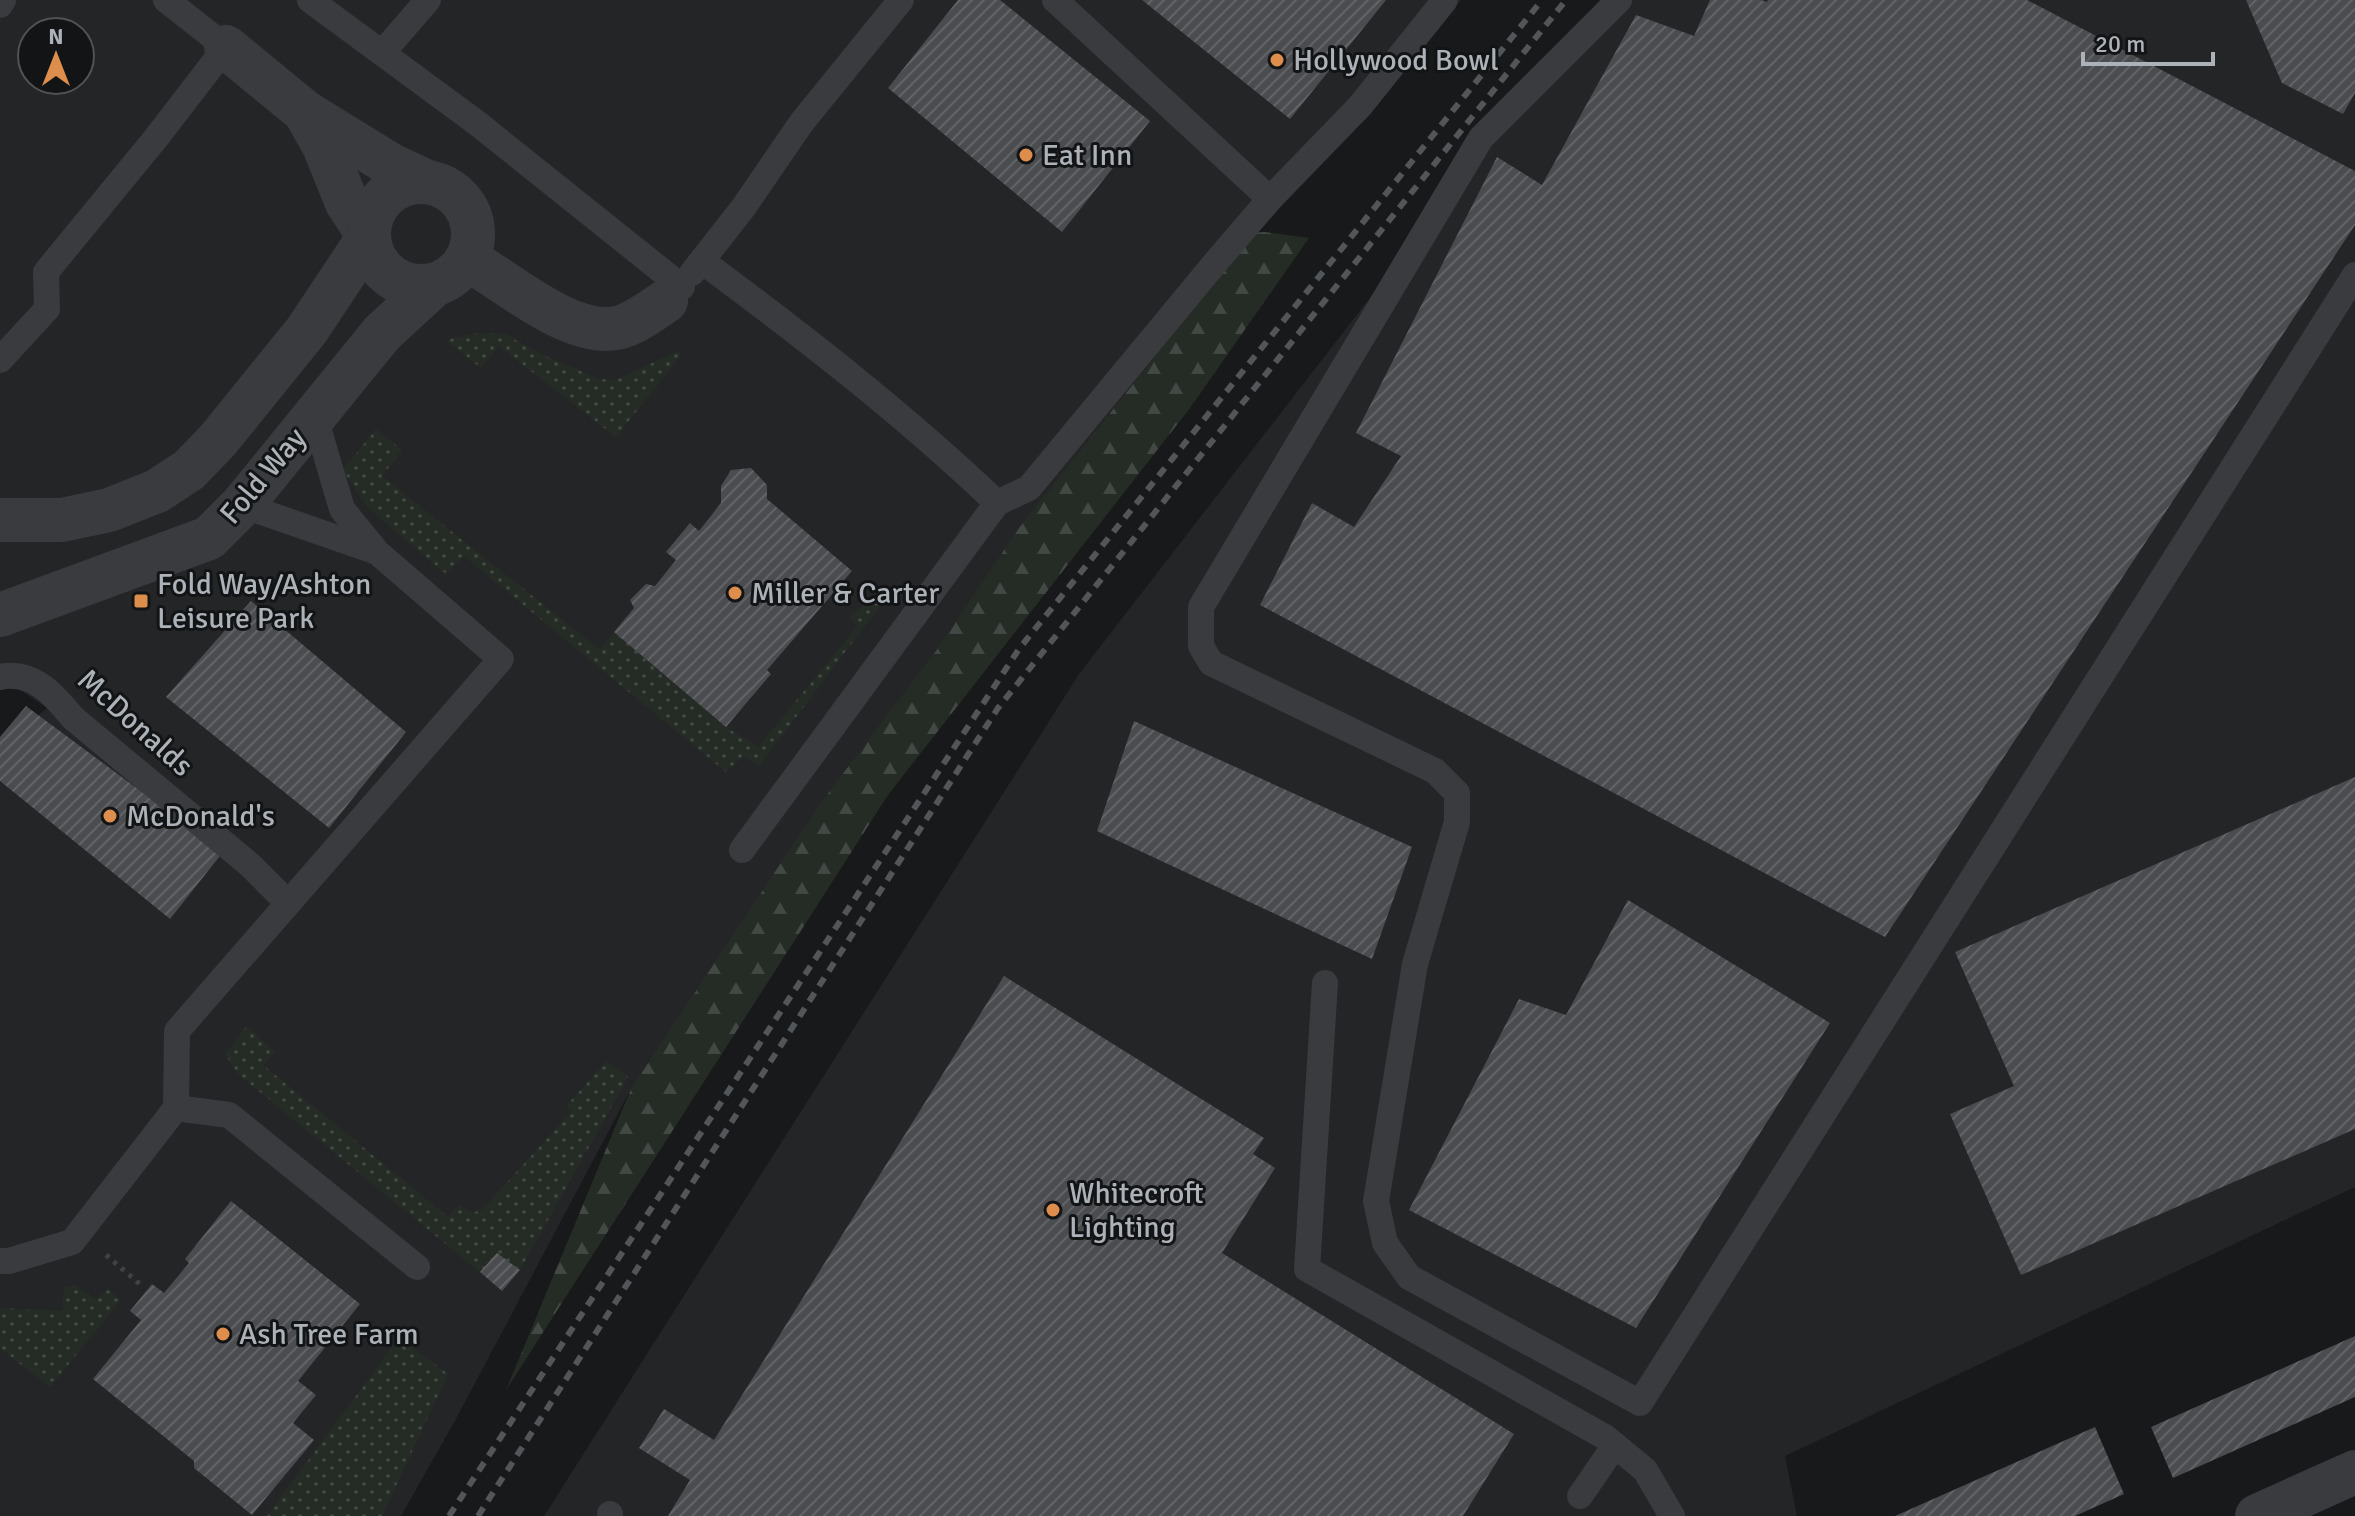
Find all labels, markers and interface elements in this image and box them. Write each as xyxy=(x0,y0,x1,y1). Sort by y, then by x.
north arrow xyxy=(16,16,96,96)
scale bar xyxy=(2083,16,2213,66)
text: N xyxy=(48,23,64,50)
text: 20 m xyxy=(2095,29,2145,59)
place label: Hollywood Bowl xyxy=(1293,42,1499,79)
marker: Hollywood Bowl xyxy=(1268,51,1286,69)
place label: Eat Inn xyxy=(1042,137,1132,174)
marker: Eat Inn xyxy=(1017,146,1035,164)
street label: Fold Way xyxy=(212,420,314,532)
place label: Fold Way/Ashton Leisure Park xyxy=(157,566,371,637)
place label: Miller & Carter xyxy=(751,575,939,612)
marker: Miller & Carter xyxy=(726,584,744,602)
marker: Fold Way/Ashton Leisure Park xyxy=(132,592,150,610)
street label: McDonalds xyxy=(70,662,200,784)
place label: McDonald's xyxy=(126,798,275,835)
marker: McDonald's xyxy=(101,807,119,825)
place label: Whitecroft Lighting xyxy=(1069,1175,1204,1246)
marker: Whitecroft Lighting xyxy=(1044,1201,1062,1219)
place label: Ash Tree Farm xyxy=(239,1316,419,1353)
marker: Ash Tree Farm xyxy=(214,1325,232,1343)

